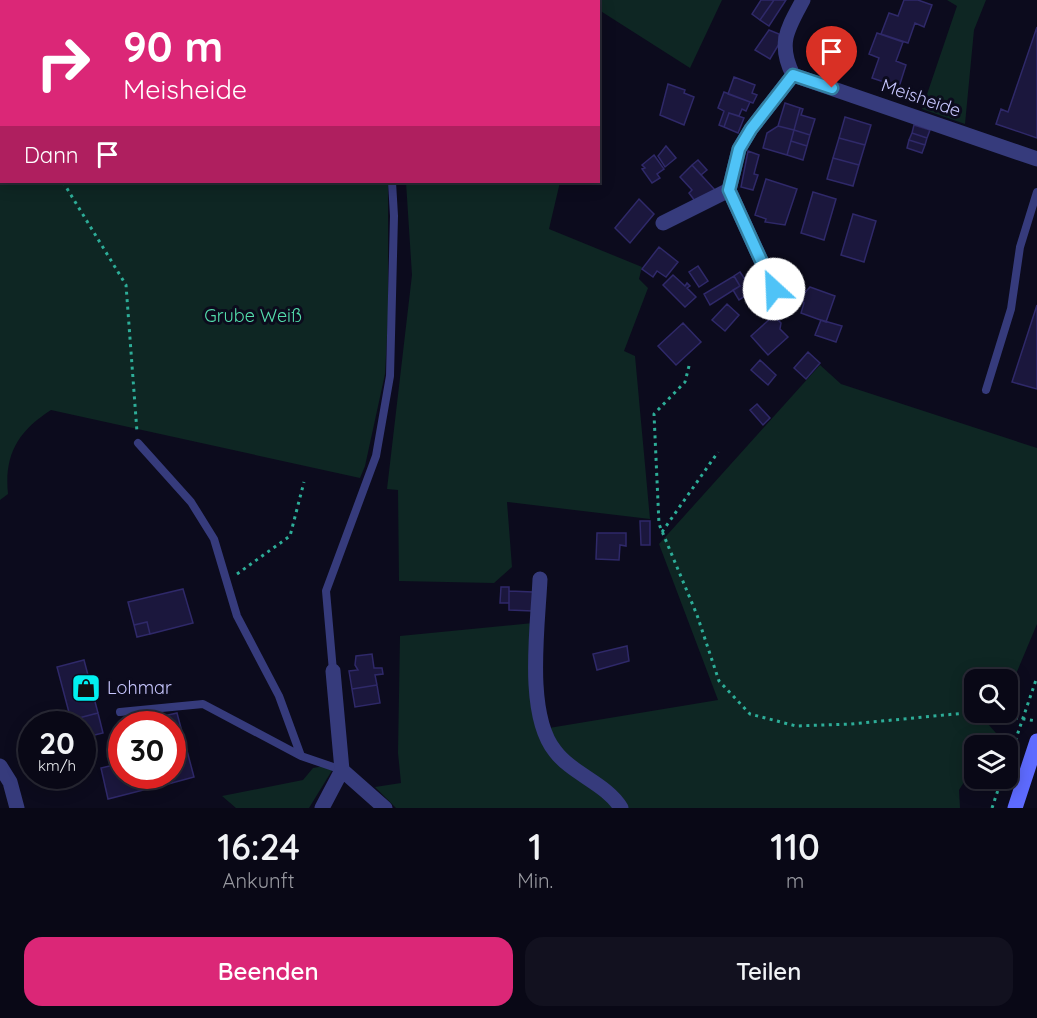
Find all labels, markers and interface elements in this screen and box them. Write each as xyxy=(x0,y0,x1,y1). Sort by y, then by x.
text: 90 m xyxy=(123,20,223,73)
icon: right xyxy=(24,24,102,102)
pin xyxy=(806,26,857,88)
icon: arrive xyxy=(815,35,848,68)
text: Meisheide xyxy=(123,72,247,106)
street label: Meisheide xyxy=(878,73,964,122)
icon: arrive xyxy=(91,138,124,171)
text: Dann xyxy=(24,141,79,169)
position arrow xyxy=(742,257,806,321)
park label: Grube Weiß xyxy=(204,304,302,327)
map controls xyxy=(964,669,1018,789)
button: search xyxy=(964,669,1018,723)
shop icon: Lohmar xyxy=(70,672,102,704)
place label: Lohmar xyxy=(107,676,172,699)
speed limit sign: 30 xyxy=(108,711,186,789)
text: 20 xyxy=(39,724,75,762)
button: layers xyxy=(964,735,1018,789)
text: km/h xyxy=(38,756,76,775)
text: 16:24 xyxy=(217,824,300,869)
text: 1 xyxy=(528,824,542,869)
text: 110 xyxy=(770,824,820,869)
text: Ankunft xyxy=(223,868,295,893)
text: Min. xyxy=(517,868,553,893)
text: m xyxy=(786,868,804,893)
button: Beenden xyxy=(24,937,513,1006)
button: Teilen xyxy=(525,937,1013,1006)

